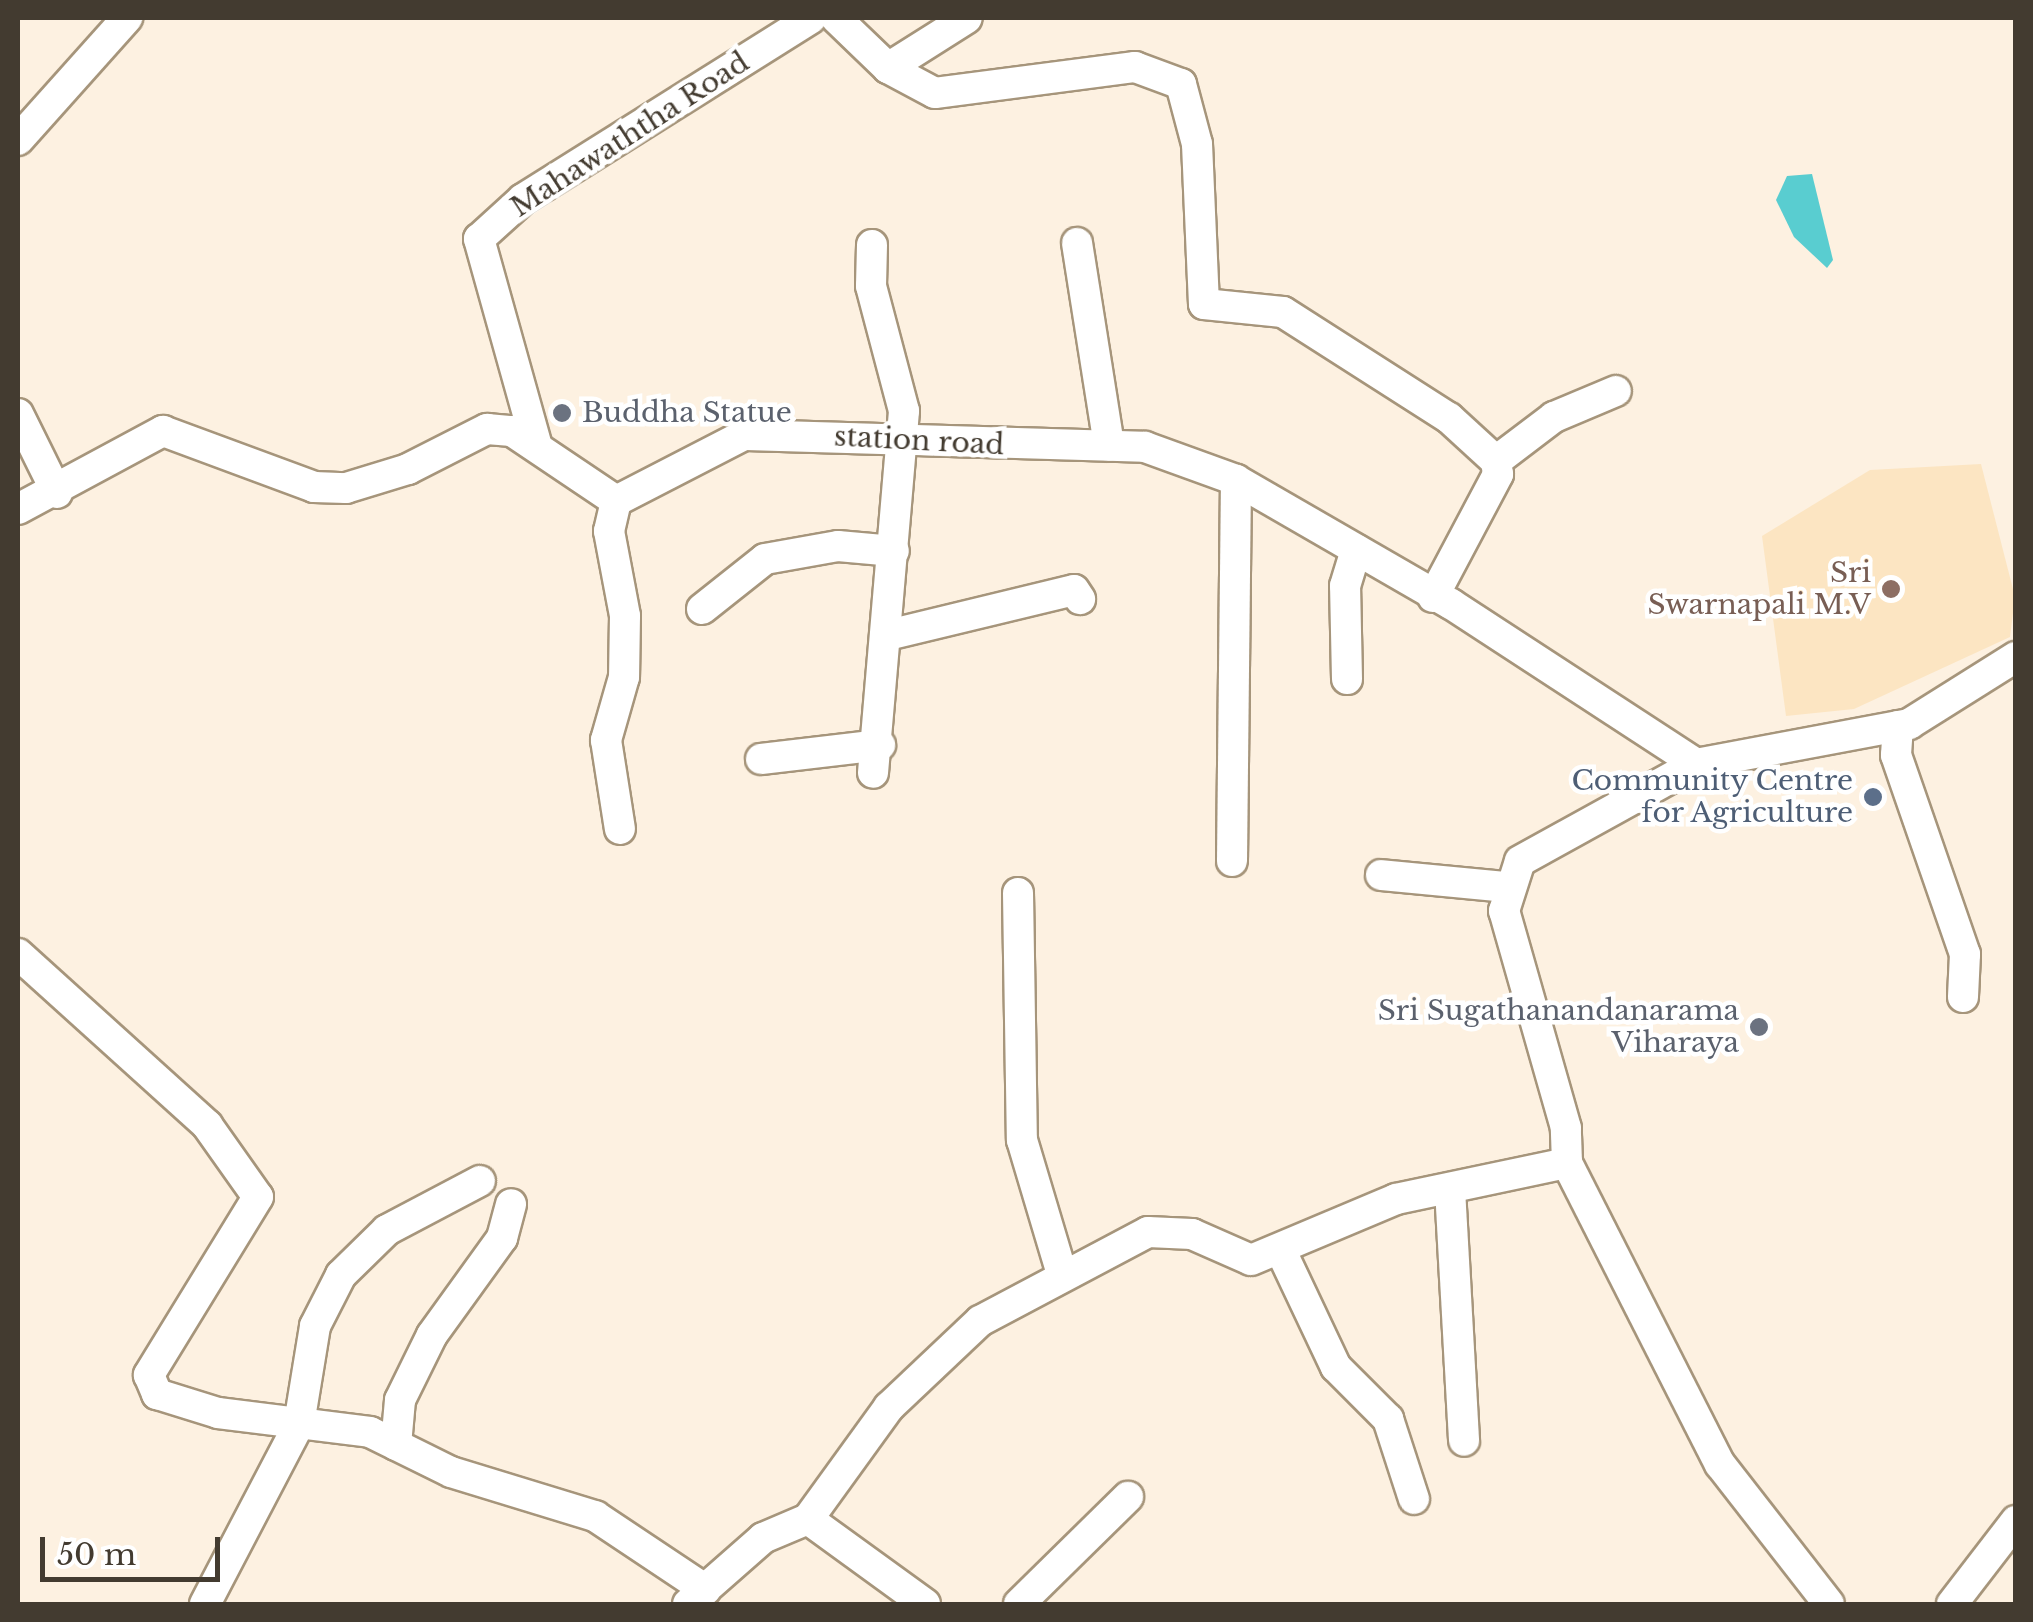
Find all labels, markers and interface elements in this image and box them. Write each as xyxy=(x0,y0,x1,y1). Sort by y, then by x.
street label: Mahawaththa Road xyxy=(505,45,755,225)
place label: Buddha Statue xyxy=(582,396,792,430)
marker: Buddha Statue xyxy=(551,402,573,424)
street label: station road xyxy=(833,420,1005,462)
place label: Sri Swarnapali M.V xyxy=(1647,556,1871,622)
marker: Sri Swarnapali M.V xyxy=(1880,578,1902,600)
place label: Community Centre for Agriculture xyxy=(1571,764,1853,830)
marker: Community Centre for Agriculture xyxy=(1862,786,1884,808)
place label: Sri Sugathanandanarama Viharaya xyxy=(1378,994,1739,1060)
marker: Sri Sugathanandanarama Viharaya xyxy=(1748,1016,1770,1038)
scale bar xyxy=(45,1517,225,1579)
text: 50 m xyxy=(57,1536,136,1573)

